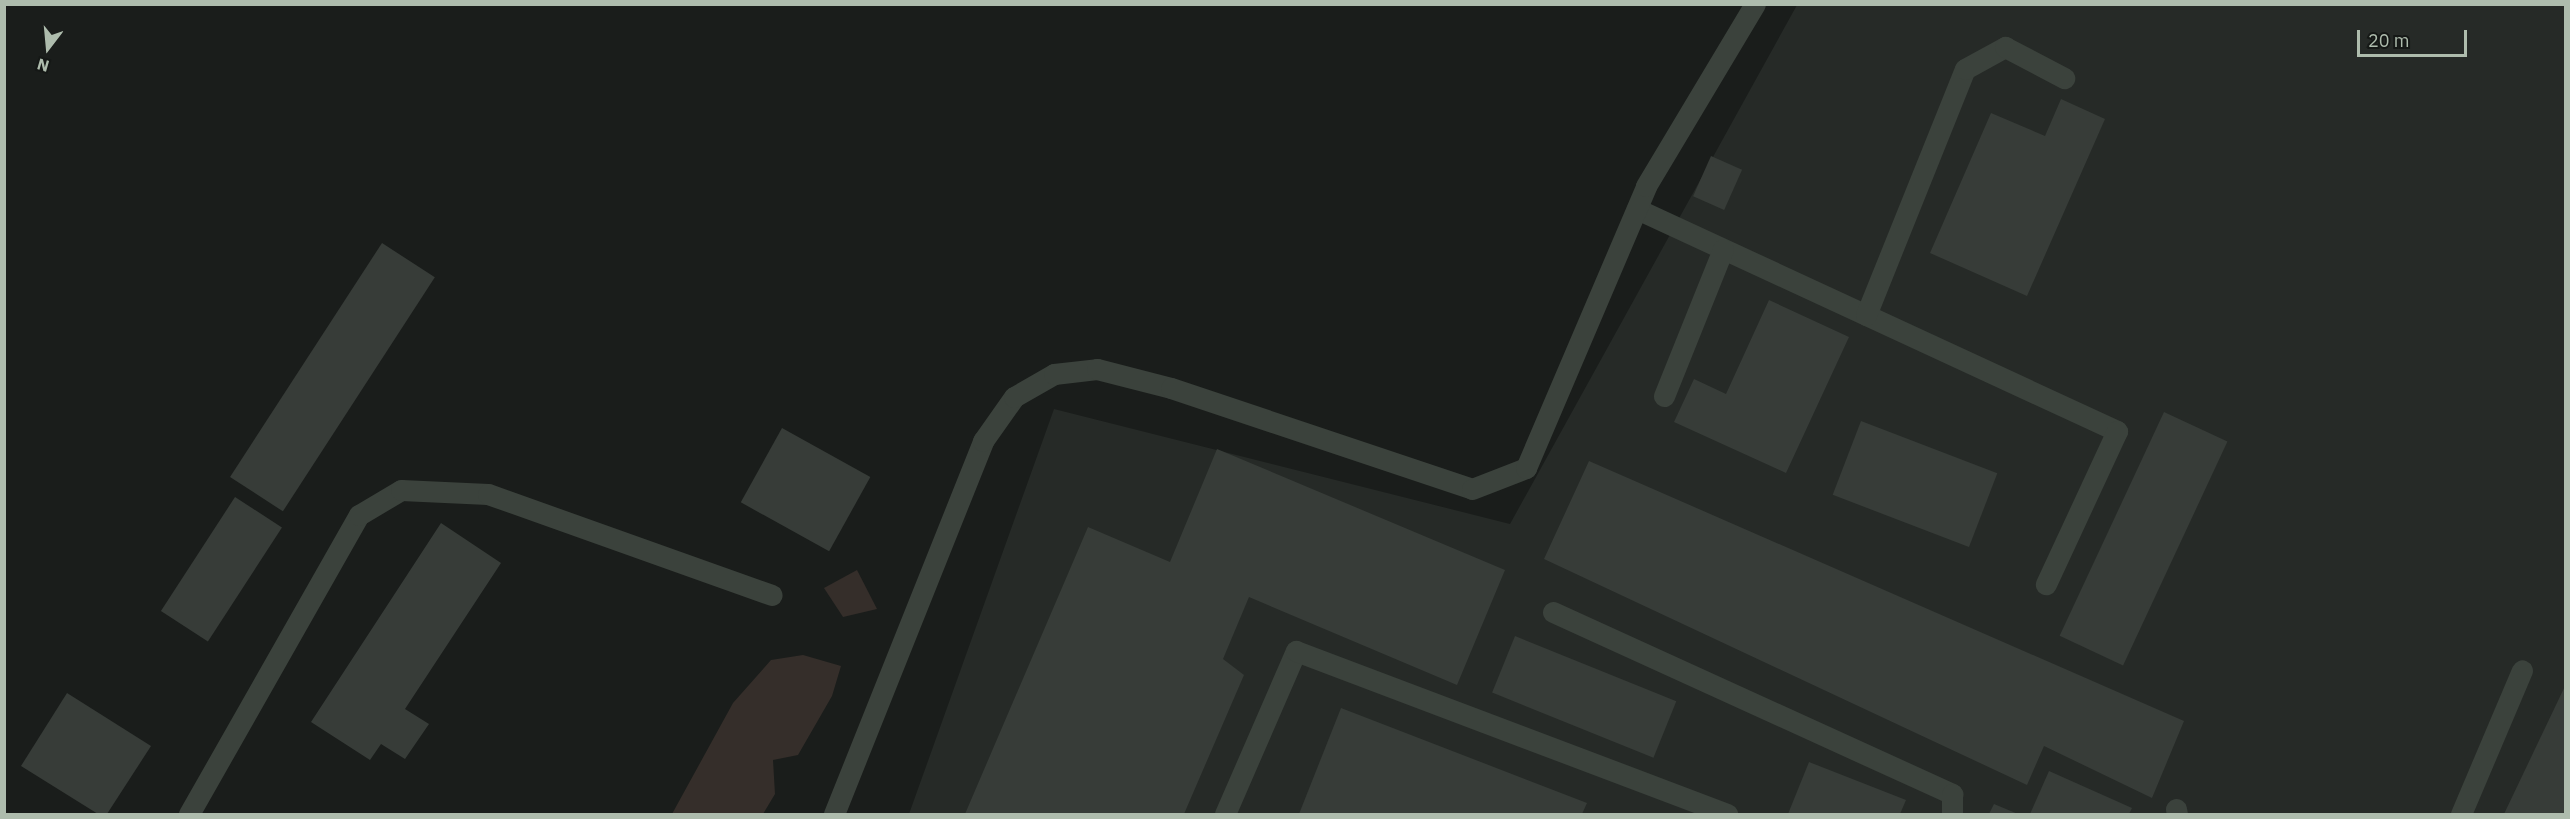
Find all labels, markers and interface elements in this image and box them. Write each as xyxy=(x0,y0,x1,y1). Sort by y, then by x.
north arrow xyxy=(18,18,78,78)
scale bar xyxy=(2360,18,2470,56)
text: 20 m xyxy=(2368,29,2410,52)
text: N xyxy=(35,54,51,77)

